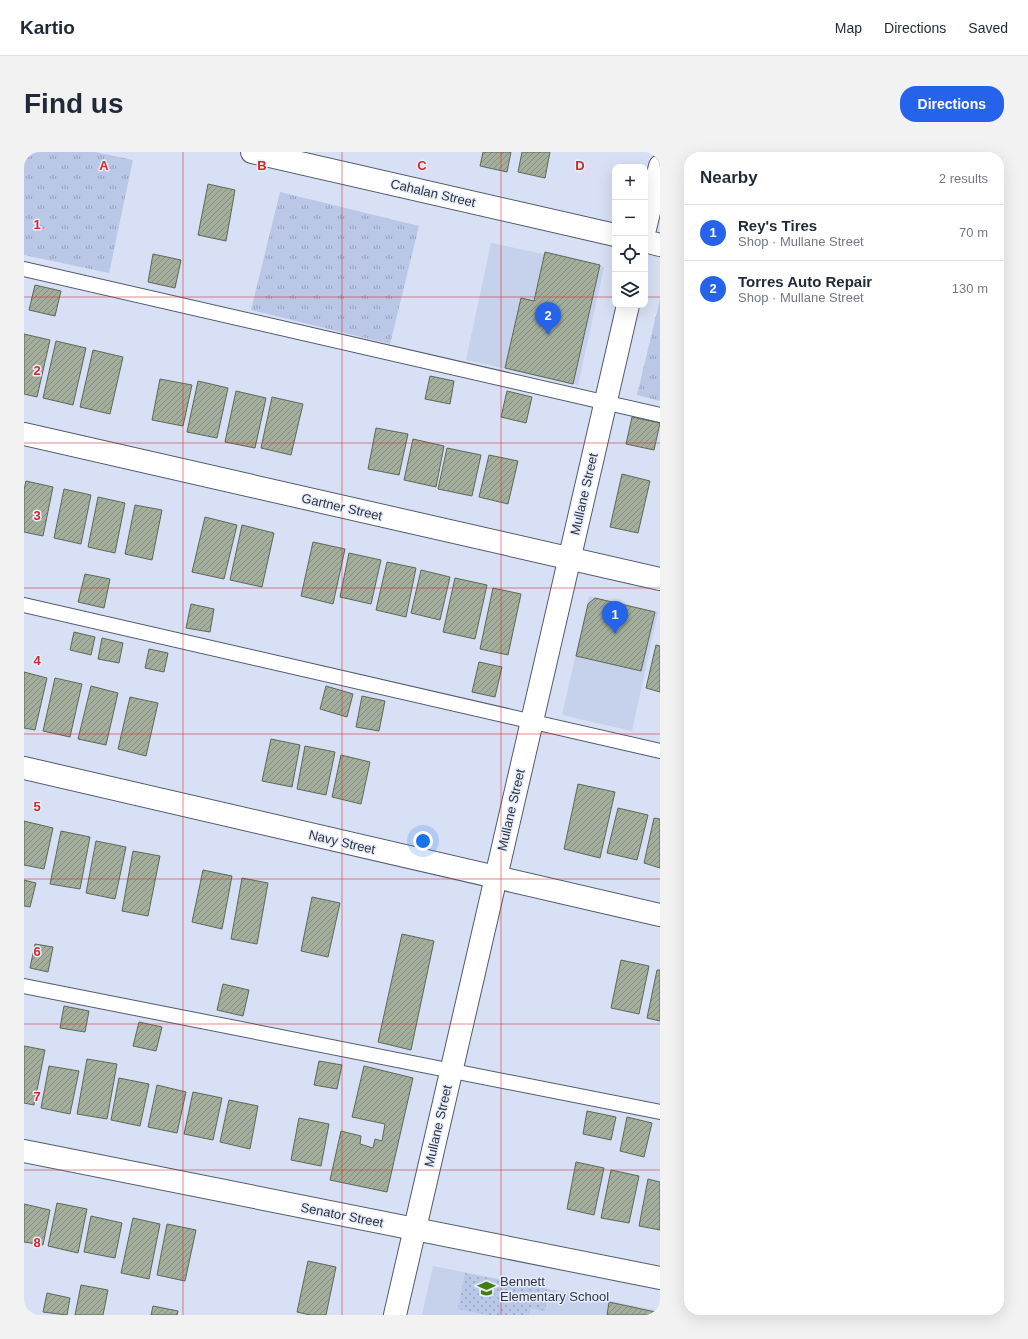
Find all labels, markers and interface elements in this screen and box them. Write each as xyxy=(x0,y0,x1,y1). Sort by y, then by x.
text: Kartio xyxy=(20,17,75,38)
text: Map xyxy=(835,20,862,36)
text: Directions xyxy=(884,20,946,36)
text: Saved xyxy=(968,20,1008,36)
button: Directions xyxy=(900,86,1004,122)
text: Find us xyxy=(24,88,124,119)
text: A xyxy=(99,158,109,173)
text: B xyxy=(257,158,267,173)
text: C xyxy=(417,158,427,173)
text: D xyxy=(575,158,585,173)
map controls xyxy=(612,164,648,308)
button: + xyxy=(612,164,648,200)
text: Nearby xyxy=(700,168,758,187)
text: 2 results xyxy=(939,171,988,186)
street label: Cahalan Street xyxy=(389,176,477,210)
button: − xyxy=(612,200,648,236)
text: 1 xyxy=(33,217,41,232)
text: Rey's Tires xyxy=(738,217,817,234)
text: 1 xyxy=(709,225,717,240)
text: 70 m xyxy=(959,225,988,240)
text: Shop · Mullane Street xyxy=(738,234,864,249)
button: locate xyxy=(612,236,648,272)
button: layers xyxy=(612,272,648,308)
text: Torres Auto Repair xyxy=(738,273,872,290)
text: 2 xyxy=(709,281,717,296)
text: 130 m xyxy=(952,281,988,296)
text: Shop · Mullane Street xyxy=(738,290,864,305)
pin: 2 xyxy=(535,302,561,335)
text: 2 xyxy=(33,363,41,378)
street label: Mullane Street xyxy=(567,451,601,537)
street label: Gartner Street xyxy=(300,490,384,524)
text: 3 xyxy=(33,508,41,523)
pin: 1 xyxy=(602,601,628,634)
text: 4 xyxy=(33,653,41,668)
street label: Mullane Street xyxy=(494,767,528,853)
text: 5 xyxy=(33,799,41,814)
street label: Navy Street xyxy=(307,827,377,857)
your location xyxy=(413,831,433,851)
text: 6 xyxy=(33,944,41,959)
street label: Mullane Street xyxy=(421,1083,455,1169)
text: 7 xyxy=(33,1089,41,1104)
street label: Senator Street xyxy=(299,1200,385,1230)
text: 8 xyxy=(33,1235,41,1250)
place label: Bennett Elementary School xyxy=(500,1274,609,1304)
school or university icon: Bennett Elementary School xyxy=(477,1278,497,1298)

